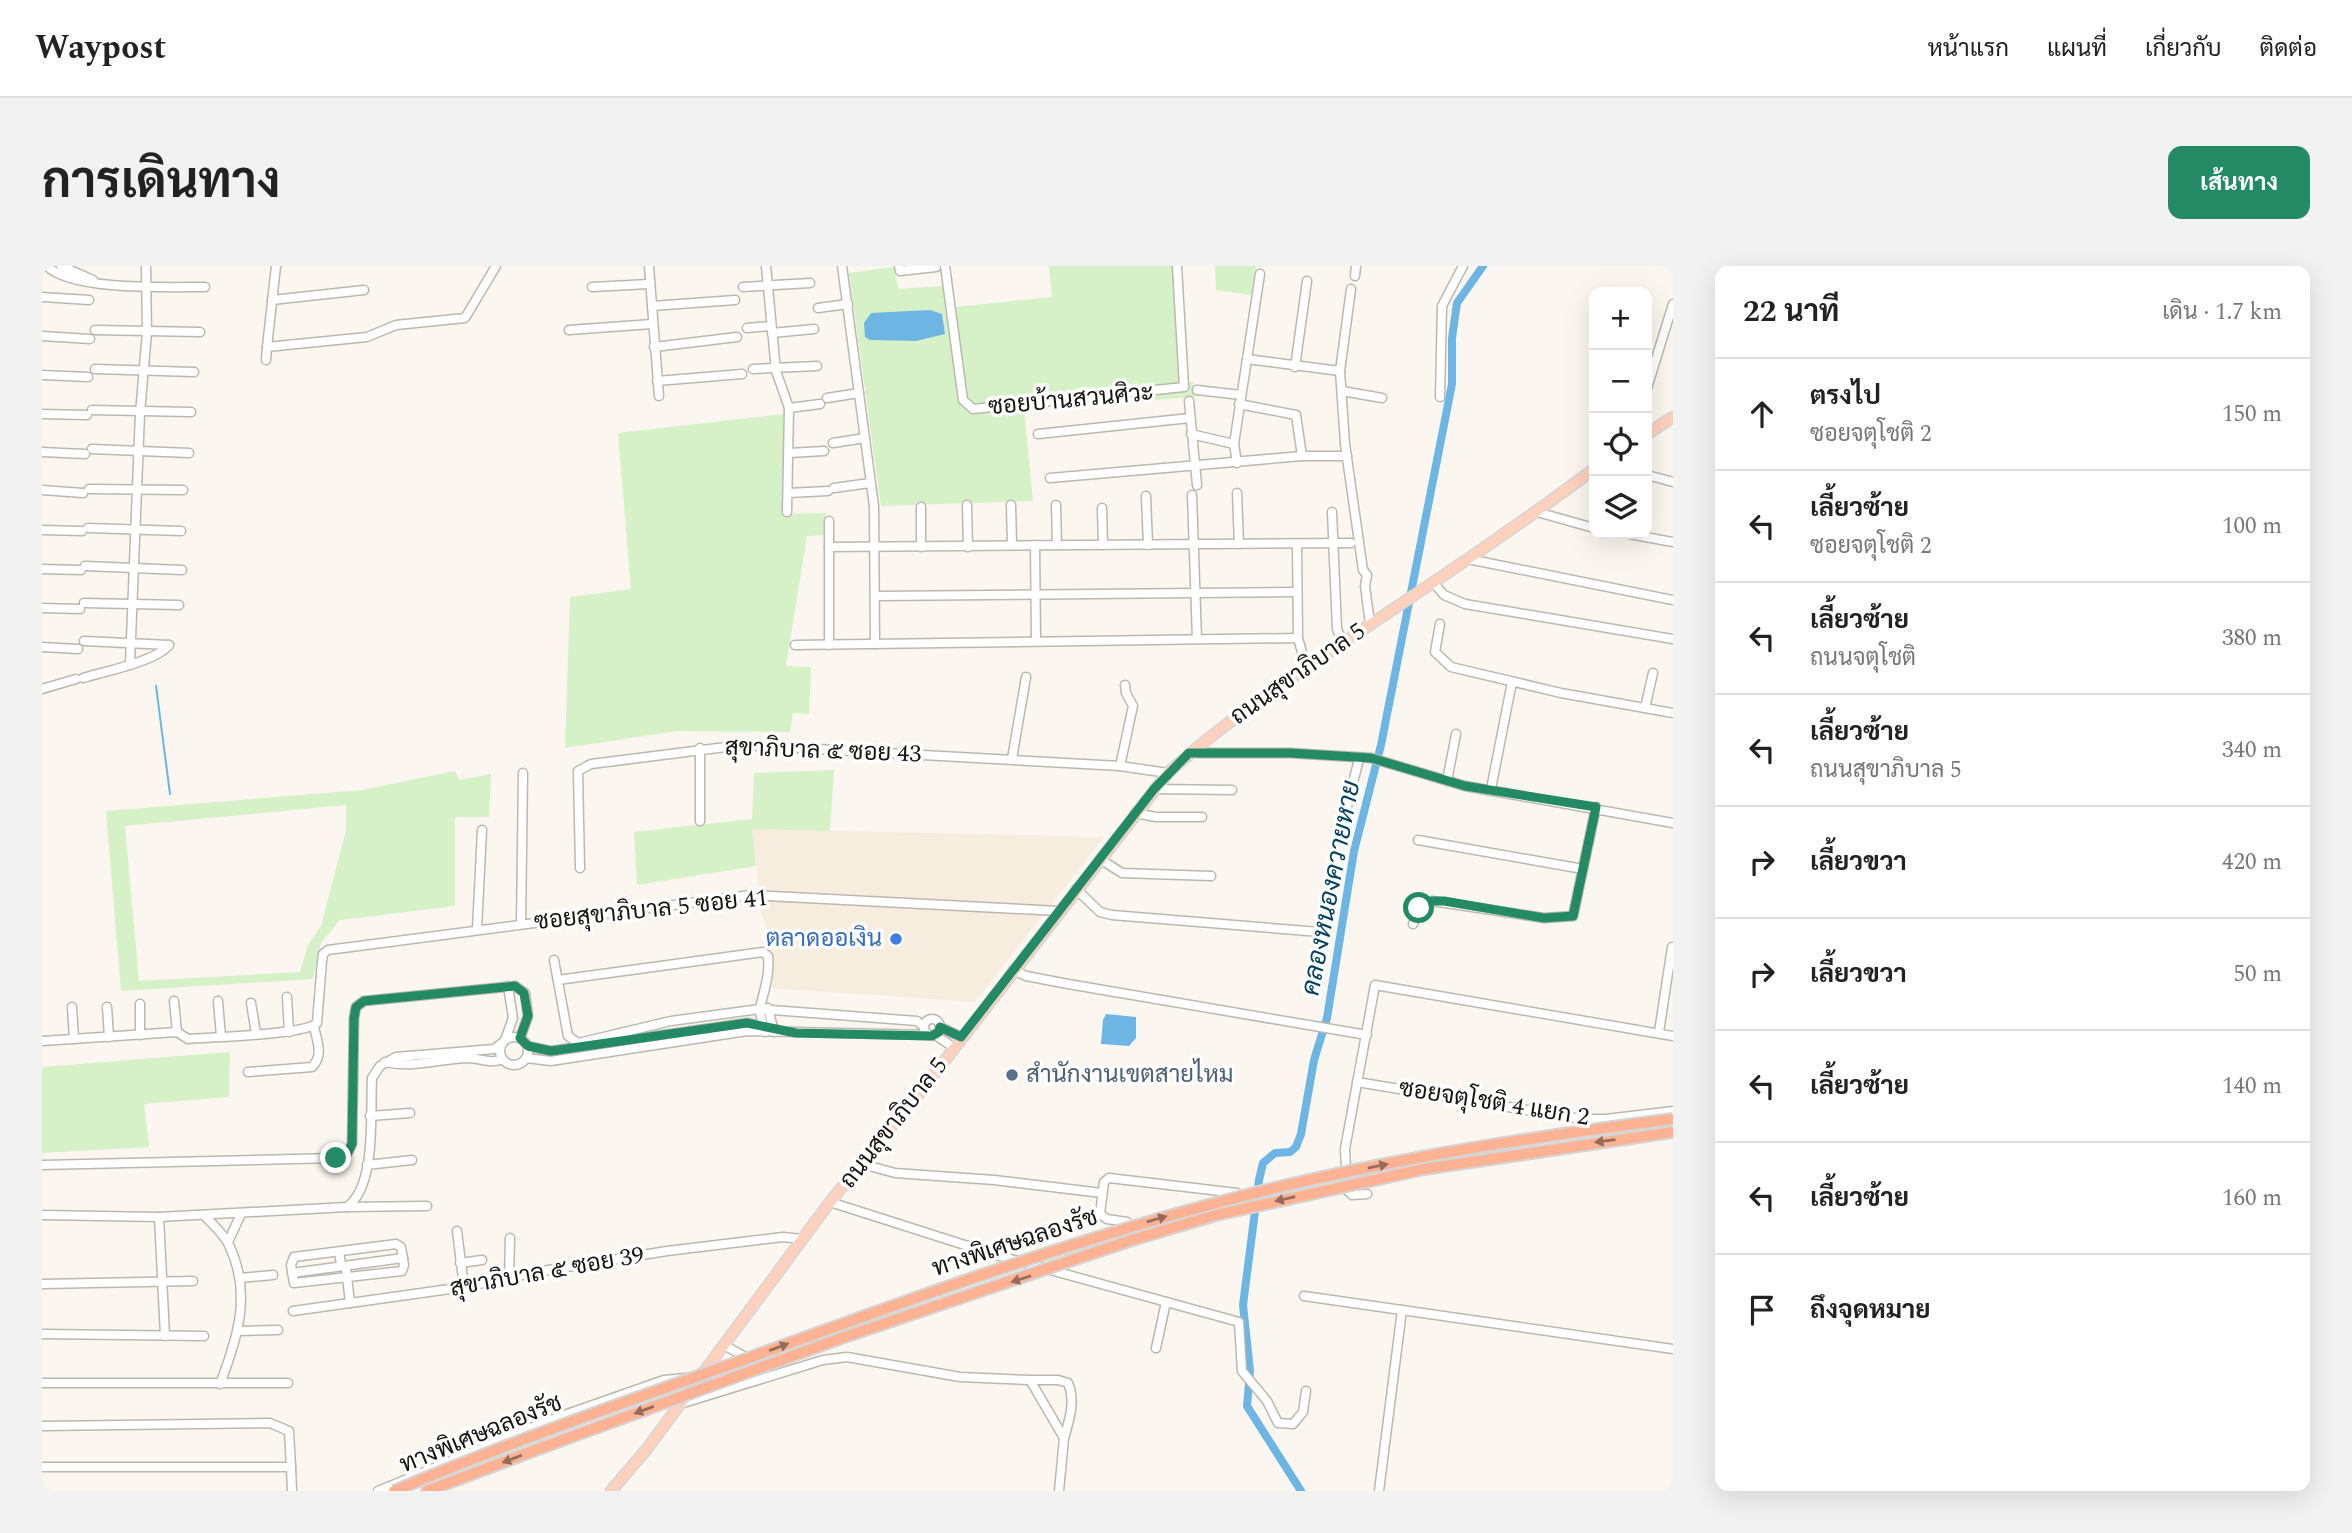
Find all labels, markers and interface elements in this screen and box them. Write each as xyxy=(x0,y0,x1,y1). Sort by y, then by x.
text: Waypost xyxy=(35,23,166,73)
text: หน้าแรก xyxy=(1928,31,2009,67)
text: แผนที่ xyxy=(2047,31,2107,67)
text: เกี่ยวกับ xyxy=(2145,31,2222,67)
text: ติดต่อ xyxy=(2260,31,2317,67)
text: การเดินทาง xyxy=(42,145,280,220)
button: เส้นทาง xyxy=(2168,146,2310,219)
map controls xyxy=(1589,287,1652,539)
button: + xyxy=(1589,287,1652,350)
text: 22 นาที xyxy=(1743,289,1839,335)
text: เดิน · 1.7 km xyxy=(2162,295,2282,330)
button: − xyxy=(1589,350,1652,413)
street label: ซอยบ้านสวนศิวะ xyxy=(987,375,1155,425)
text: ตรงไป xyxy=(1810,376,1881,416)
icon: ahead xyxy=(1743,395,1781,433)
text: 150 m xyxy=(2222,397,2282,432)
button: locate xyxy=(1589,413,1652,476)
text: ซอยจตุโชติ 2 xyxy=(1810,417,1931,452)
button: layers xyxy=(1589,476,1652,539)
text: เลี้ยวซ้าย xyxy=(1810,488,1909,528)
icon: left xyxy=(1743,507,1781,545)
text: 100 m xyxy=(2222,509,2282,544)
text: ซอยจตุโชติ 2 xyxy=(1810,529,1931,564)
text: เลี้ยวซ้าย xyxy=(1810,600,1909,640)
street label: ถนนสุขาภิบาล 5 xyxy=(1223,614,1373,734)
icon: left xyxy=(1743,619,1781,657)
text: 380 m xyxy=(2222,621,2282,656)
text: ถนนจตุโชติ xyxy=(1810,641,1916,676)
text: เลี้ยวซ้าย xyxy=(1810,712,1909,752)
street label: สุขาภิบาล ๕ ซอย 43 xyxy=(724,730,922,772)
icon: left xyxy=(1743,731,1781,769)
text: 340 m xyxy=(2222,733,2282,768)
text: ถนนสุขาภิบาล 5 xyxy=(1810,753,1962,788)
water label: คลองหนองควายหาย xyxy=(1291,777,1372,999)
text: เลี้ยวขวา xyxy=(1810,842,1907,882)
icon: right xyxy=(1743,843,1781,881)
text: 420 m xyxy=(2222,845,2282,880)
street label: ซอยสุขาภิบาล 5 ซอย 41 xyxy=(532,880,770,940)
route start xyxy=(1403,892,1434,923)
place label: ตลาดออเงิน xyxy=(766,921,882,957)
marker: ตลาดออเงิน xyxy=(888,931,904,947)
text: เลี้ยวขวา xyxy=(1810,954,1907,994)
icon: right xyxy=(1743,955,1781,993)
text: 50 m xyxy=(2233,957,2282,992)
street label: ถนนสุขาภิบาล 5 xyxy=(831,1050,957,1196)
place label: สำนักงานเขตสายไหม xyxy=(1026,1057,1233,1093)
text: เลี้ยวซ้าย xyxy=(1810,1066,1909,1106)
marker: สำนักงานเขตสายไหม xyxy=(1004,1067,1020,1083)
icon: left xyxy=(1743,1067,1781,1105)
text: 140 m xyxy=(2222,1069,2282,1104)
street label: ซอยจตุโชติ 4 แยก 2 xyxy=(1396,1070,1592,1136)
one-way arrow xyxy=(1594,1136,1616,1147)
route end xyxy=(320,1142,351,1173)
one-way arrow xyxy=(1367,1161,1389,1172)
text: เลี้ยวซ้าย xyxy=(1810,1178,1909,1218)
icon: left xyxy=(1743,1179,1781,1217)
text: 160 m xyxy=(2222,1181,2282,1216)
one-way arrow xyxy=(1274,1194,1296,1205)
street label: ทางพิเศษฉลองรัช xyxy=(927,1199,1103,1287)
one-way arrow xyxy=(1147,1214,1168,1224)
street label: สุขาภิบาล ๕ ซอย 39 xyxy=(447,1237,647,1307)
one-way arrow xyxy=(1010,1274,1031,1285)
text: ถึงจุดหมาย xyxy=(1810,1290,1931,1330)
icon: arrive xyxy=(1743,1291,1781,1329)
one-way arrow xyxy=(769,1341,790,1352)
street label: ทางพิเศษฉลองรัช xyxy=(394,1385,568,1483)
one-way arrow xyxy=(633,1405,654,1416)
one-way arrow xyxy=(501,1453,522,1464)

